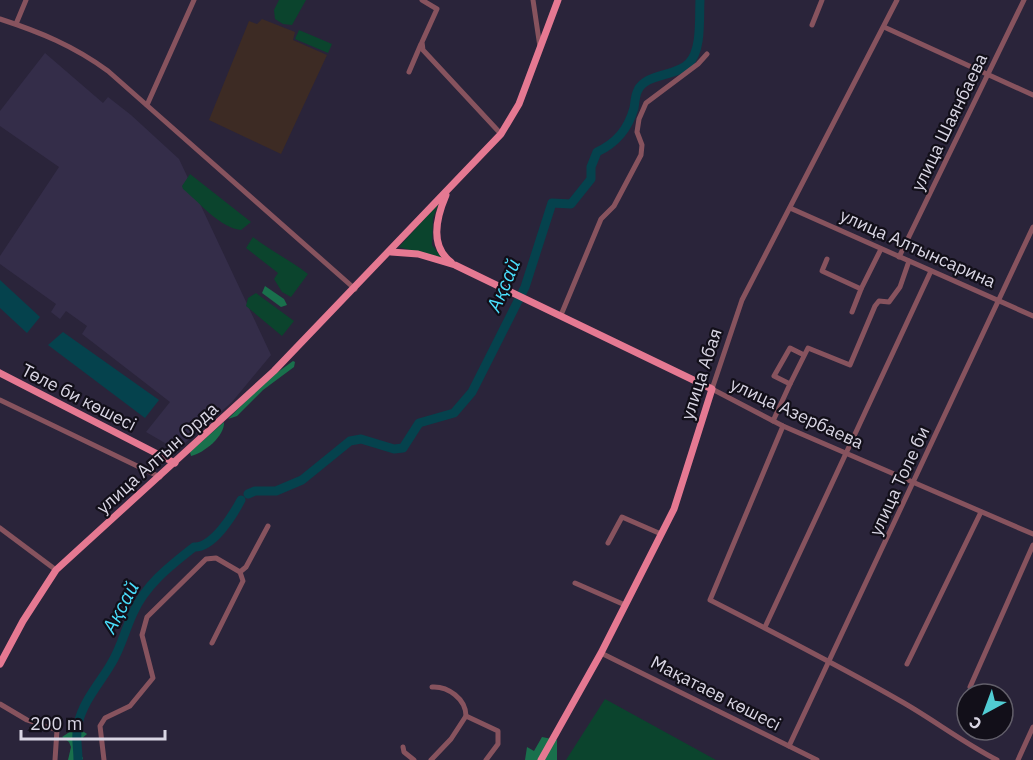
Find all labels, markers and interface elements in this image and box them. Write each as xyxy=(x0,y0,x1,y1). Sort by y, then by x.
street label: улица Шаянбаева xyxy=(906,49,992,195)
street label: улица Алтынсарина xyxy=(837,203,1000,293)
water label: Ақсай xyxy=(479,254,526,317)
street label: улица Абая xyxy=(675,325,727,423)
street label: Төле би көшесі xyxy=(18,358,140,436)
street label: улица Азербаева xyxy=(727,372,868,454)
street label: улица Алтын Орда xyxy=(91,397,223,519)
street label: улица Толе би xyxy=(864,423,934,539)
water label: Ақсай xyxy=(95,576,145,639)
street label: Мақатаев көшесі xyxy=(647,650,785,736)
north arrow xyxy=(955,682,1015,742)
scale bar xyxy=(21,703,165,741)
text: 200 m xyxy=(30,712,82,735)
text: С xyxy=(965,712,986,734)

